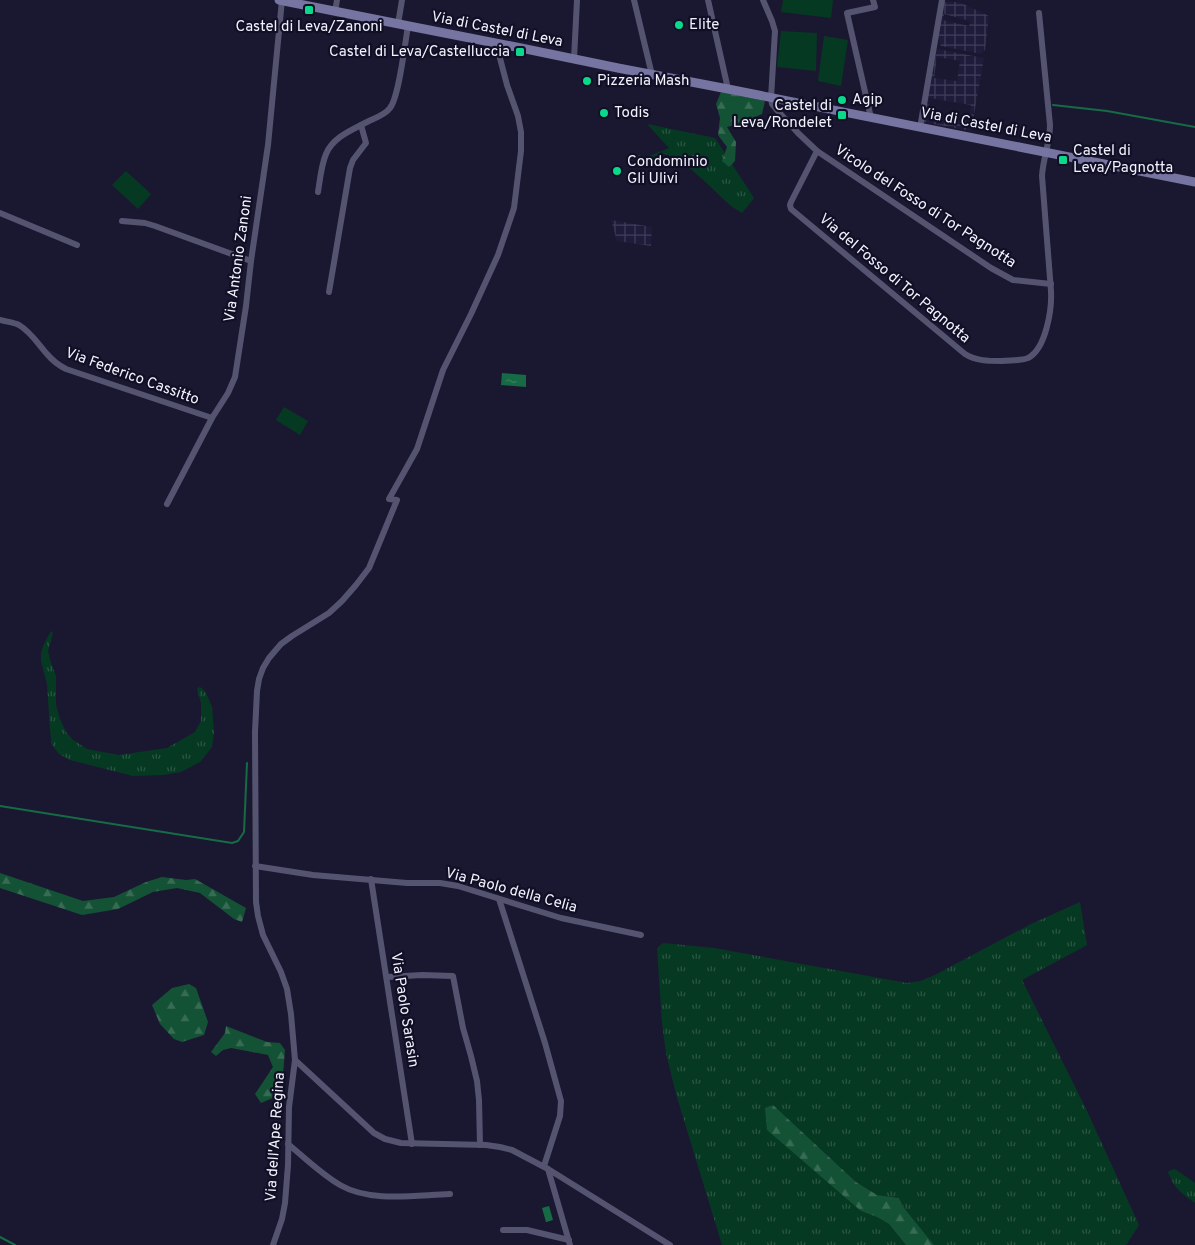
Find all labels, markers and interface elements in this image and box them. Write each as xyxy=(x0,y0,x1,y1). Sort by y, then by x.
marker: Castel di Leva/Zanoni xyxy=(303,4,315,16)
street label: Via di Castel di Leva xyxy=(430,8,564,52)
place label: Elite xyxy=(689,16,719,35)
place label: Castel di Leva/Zanoni xyxy=(235,18,383,37)
marker: Elite xyxy=(673,19,685,31)
place label: Castel di Leva/Castelluccia xyxy=(329,43,510,62)
marker: Castel di Leva/Castelluccia xyxy=(514,46,526,58)
place label: Pizzeria Mash xyxy=(597,72,689,91)
marker: Pizzeria Mash xyxy=(581,75,593,87)
place label: Agip xyxy=(852,91,883,110)
marker: Agip xyxy=(836,94,848,106)
place label: Castel di Leva/Rondelet xyxy=(733,97,832,133)
place label: Todis xyxy=(614,104,649,123)
street label: Via di Castel di Leva xyxy=(919,104,1053,148)
marker: Todis xyxy=(598,107,610,119)
marker: Castel di Leva/Rondelet xyxy=(836,109,848,121)
street label: Vicolo del Fosso di Tor Pagnotta xyxy=(831,141,1019,273)
place label: Castel di Leva/Pagnotta xyxy=(1073,142,1173,178)
place label: Condominio Gli Ulivi xyxy=(627,153,708,189)
marker: Castel di Leva/Pagnotta xyxy=(1057,154,1069,166)
marker: Condominio Gli Ulivi xyxy=(611,165,623,177)
street label: Via Antonio Zanoni xyxy=(221,194,257,324)
street label: Via del Fosso di Tor Pagnotta xyxy=(814,210,974,348)
street label: Via Federico Cassitto xyxy=(62,344,202,410)
street label: Via Paolo della Celia xyxy=(443,864,579,918)
street label: Via Paolo Sarasin xyxy=(386,951,422,1069)
street label: Via dell'Ape Regina xyxy=(262,1072,290,1202)

